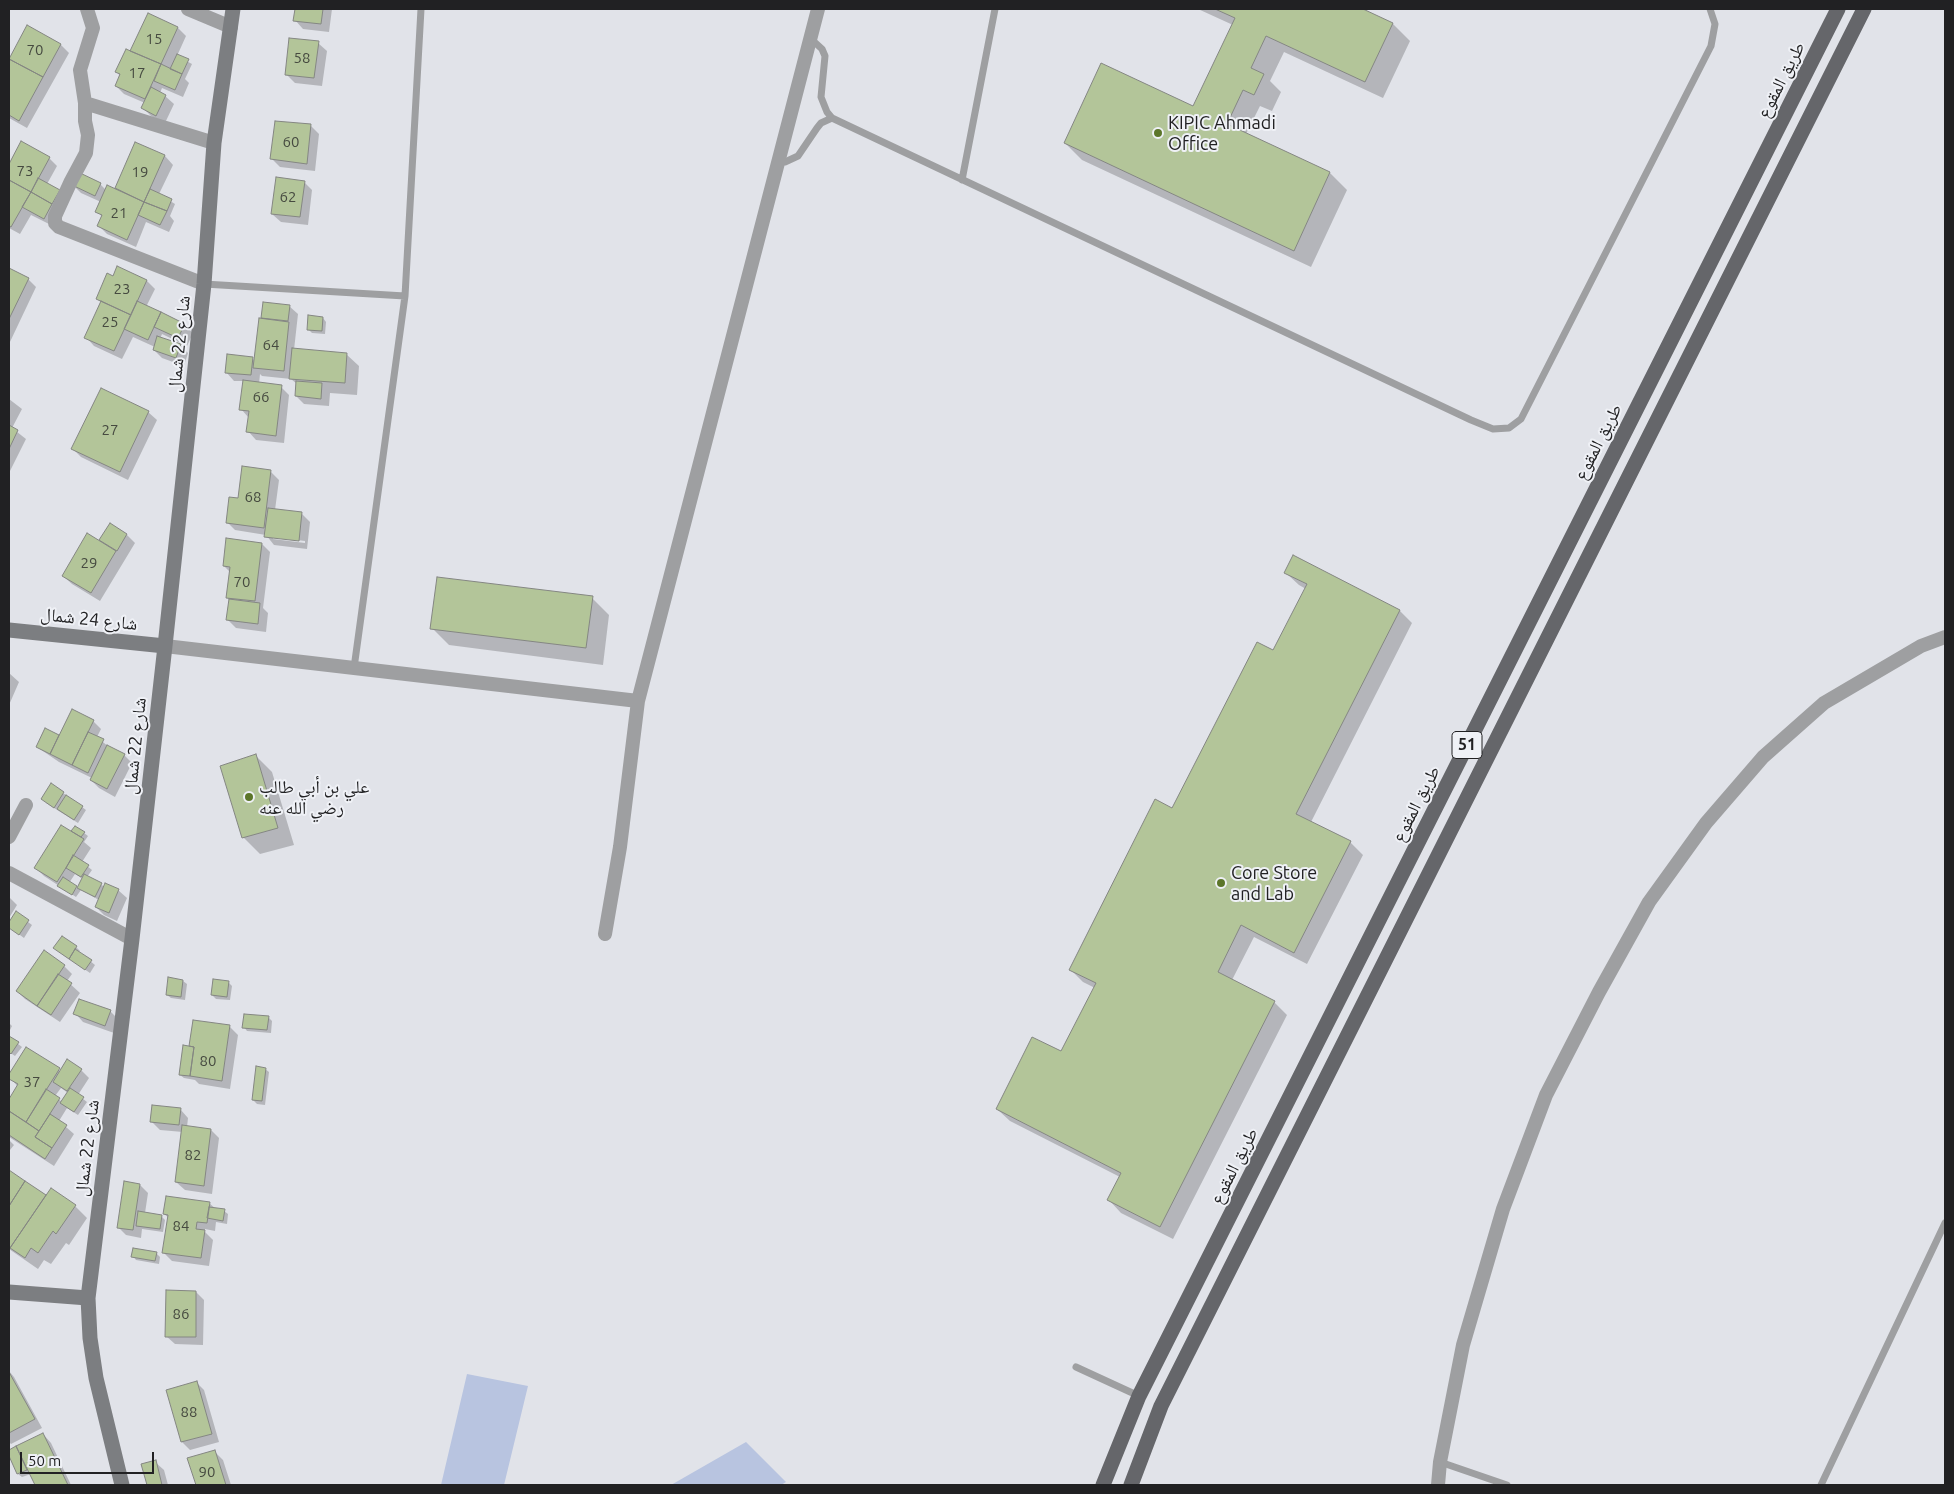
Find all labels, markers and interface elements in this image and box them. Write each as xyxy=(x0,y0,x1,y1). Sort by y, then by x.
house number: 15 xyxy=(146,30,162,48)
street label: طريق المقوع xyxy=(1753,38,1809,122)
house number: 70 xyxy=(27,41,43,59)
house number: 58 xyxy=(294,49,310,67)
house number: 17 xyxy=(129,64,145,82)
place label: KIPIC Ahmadi Office xyxy=(1168,112,1276,154)
marker: KIPIC Ahmadi Office xyxy=(1152,127,1164,139)
house number: 60 xyxy=(283,133,299,151)
house number: 73 xyxy=(17,162,33,180)
house number: 19 xyxy=(132,163,148,181)
house number: 62 xyxy=(280,188,296,206)
house number: 21 xyxy=(111,204,127,222)
house number: 23 xyxy=(114,280,130,298)
street label: شارع 22 شمال xyxy=(163,294,195,394)
house number: 25 xyxy=(102,313,118,331)
house number: 64 xyxy=(263,336,279,354)
house number: 66 xyxy=(253,388,269,406)
street label: طريق المقوع xyxy=(1570,400,1626,484)
house number: 27 xyxy=(102,421,118,439)
house number: 68 xyxy=(245,488,261,506)
house number: 29 xyxy=(81,554,97,572)
house number: 70 xyxy=(234,573,250,591)
street label: شارع 24 شمال xyxy=(39,603,139,635)
street label: شارع 22 شمال xyxy=(119,696,151,796)
road number: 51 xyxy=(1452,732,1482,758)
street label: طريق المقوع xyxy=(1388,762,1444,846)
place label: علي بن أبي طالب رضي الله عنه xyxy=(259,776,369,819)
marker: علي بن أبي طالب رضي الله عنه xyxy=(243,791,255,803)
place label: Core Store and Lab xyxy=(1231,862,1317,904)
marker: Core Store and Lab xyxy=(1215,877,1227,889)
house number: 80 xyxy=(200,1052,216,1070)
house number: 37 xyxy=(24,1073,40,1091)
street label: شارع 22 شمال xyxy=(70,1098,104,1198)
street label: طريق المقوع xyxy=(1206,1124,1262,1208)
house number: 82 xyxy=(185,1146,201,1164)
house number: 84 xyxy=(173,1217,189,1235)
house number: 86 xyxy=(173,1305,189,1323)
house number: 88 xyxy=(181,1403,197,1421)
scale bar xyxy=(22,1442,156,1474)
text: 50 m xyxy=(28,1452,61,1469)
house number: 90 xyxy=(199,1463,215,1481)

